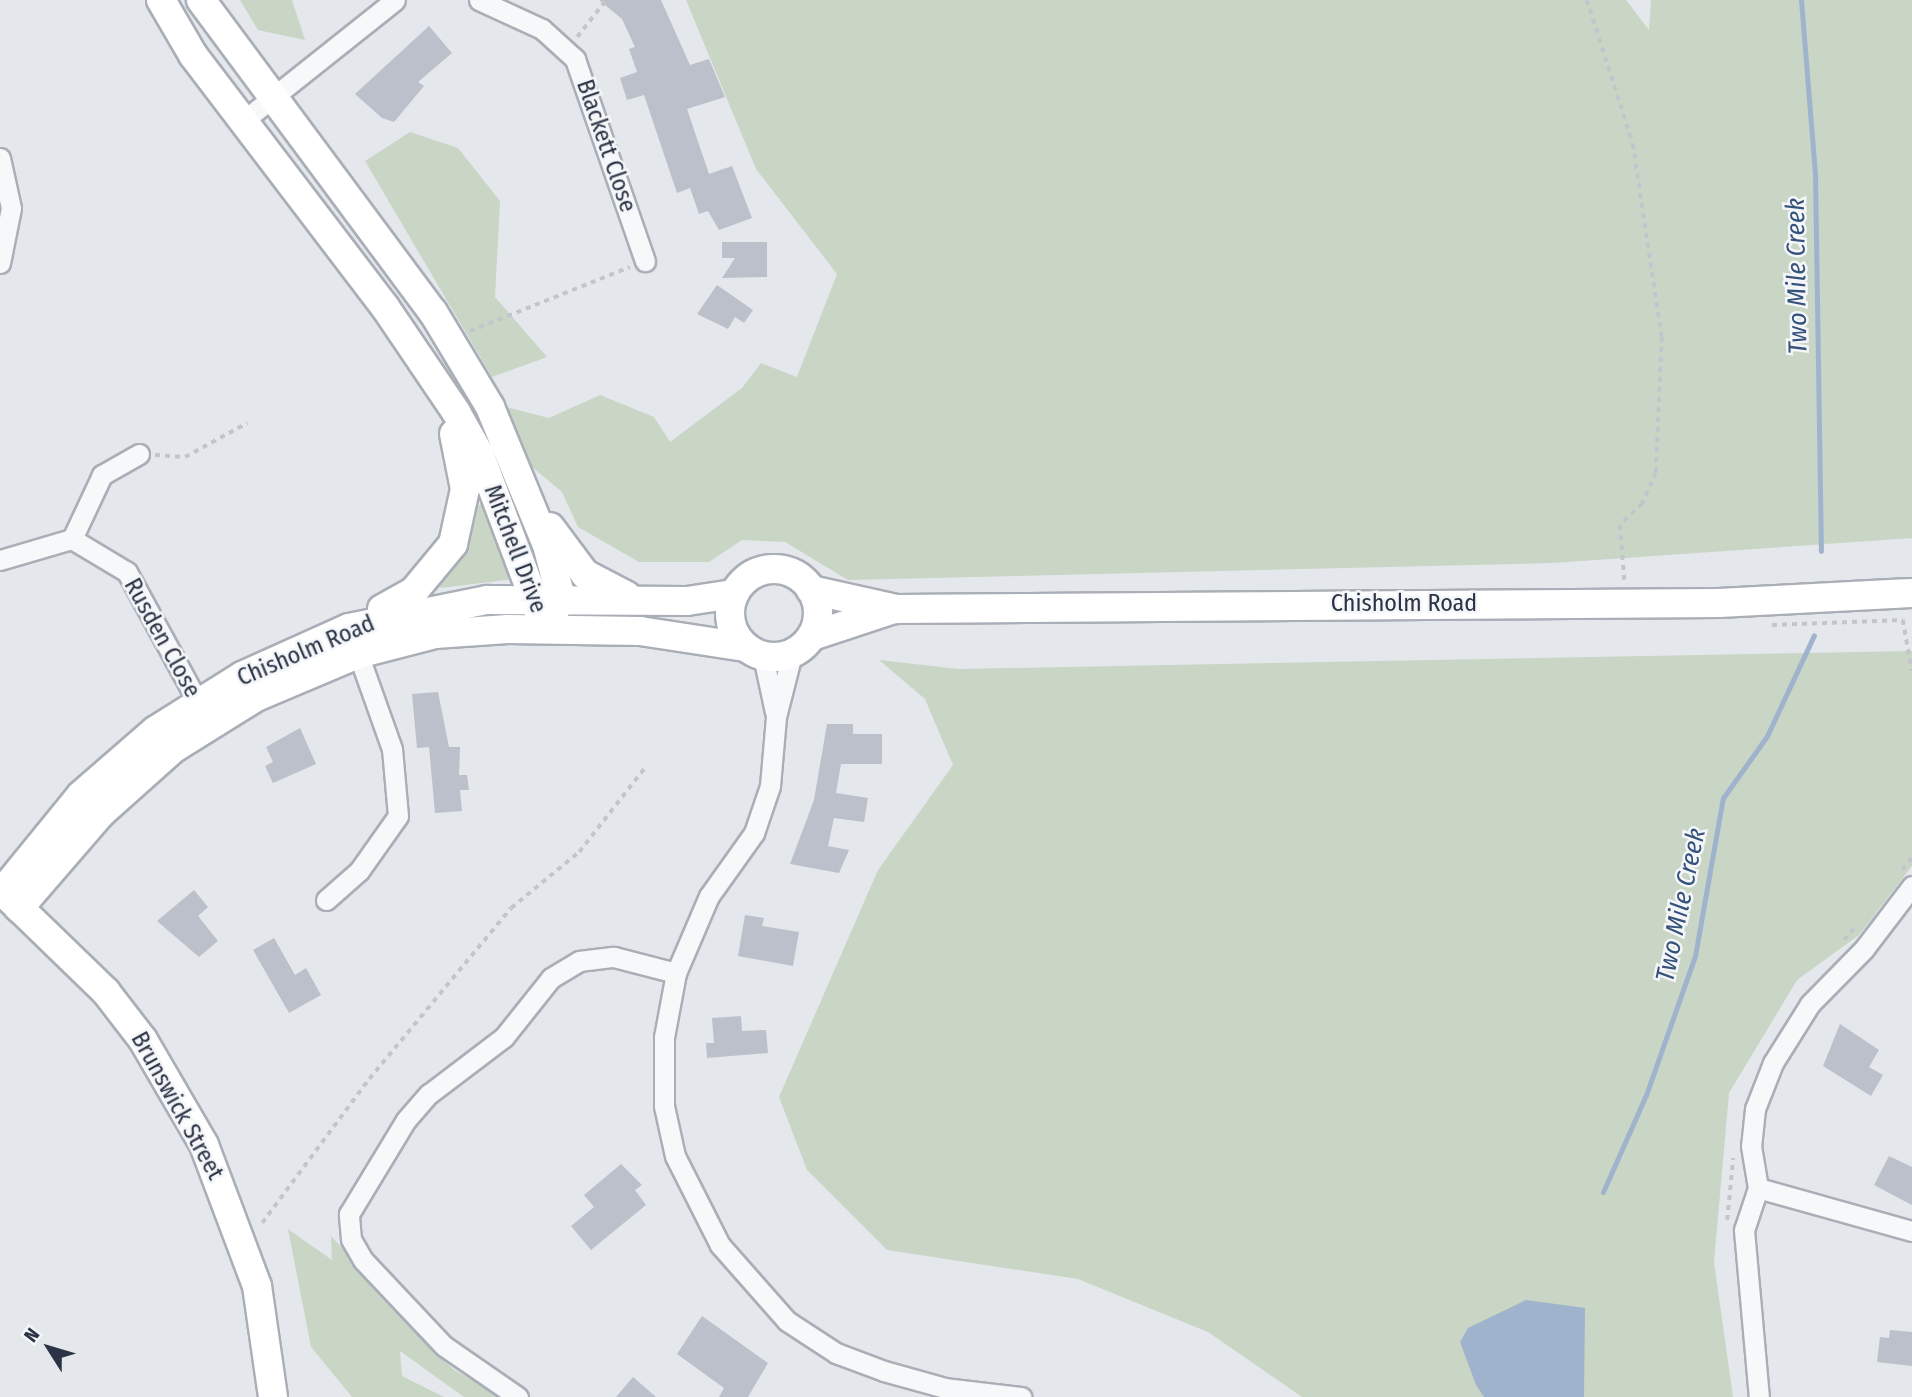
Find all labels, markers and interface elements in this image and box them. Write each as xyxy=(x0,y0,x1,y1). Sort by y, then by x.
street label: Blackett Close xyxy=(570,76,642,216)
water label: Two Mile Creek xyxy=(1780,198,1814,354)
street label: Mitchell Drive xyxy=(477,481,553,617)
street label: Rusden Close xyxy=(117,573,207,703)
street label: Chisholm Road xyxy=(1331,590,1477,618)
street label: Chisholm Road xyxy=(233,609,379,693)
water label: Two Mile Creek xyxy=(1650,825,1712,985)
street label: Brunswick Street xyxy=(124,1027,230,1185)
north arrow xyxy=(14,1313,84,1383)
text: N xyxy=(19,1324,44,1347)

